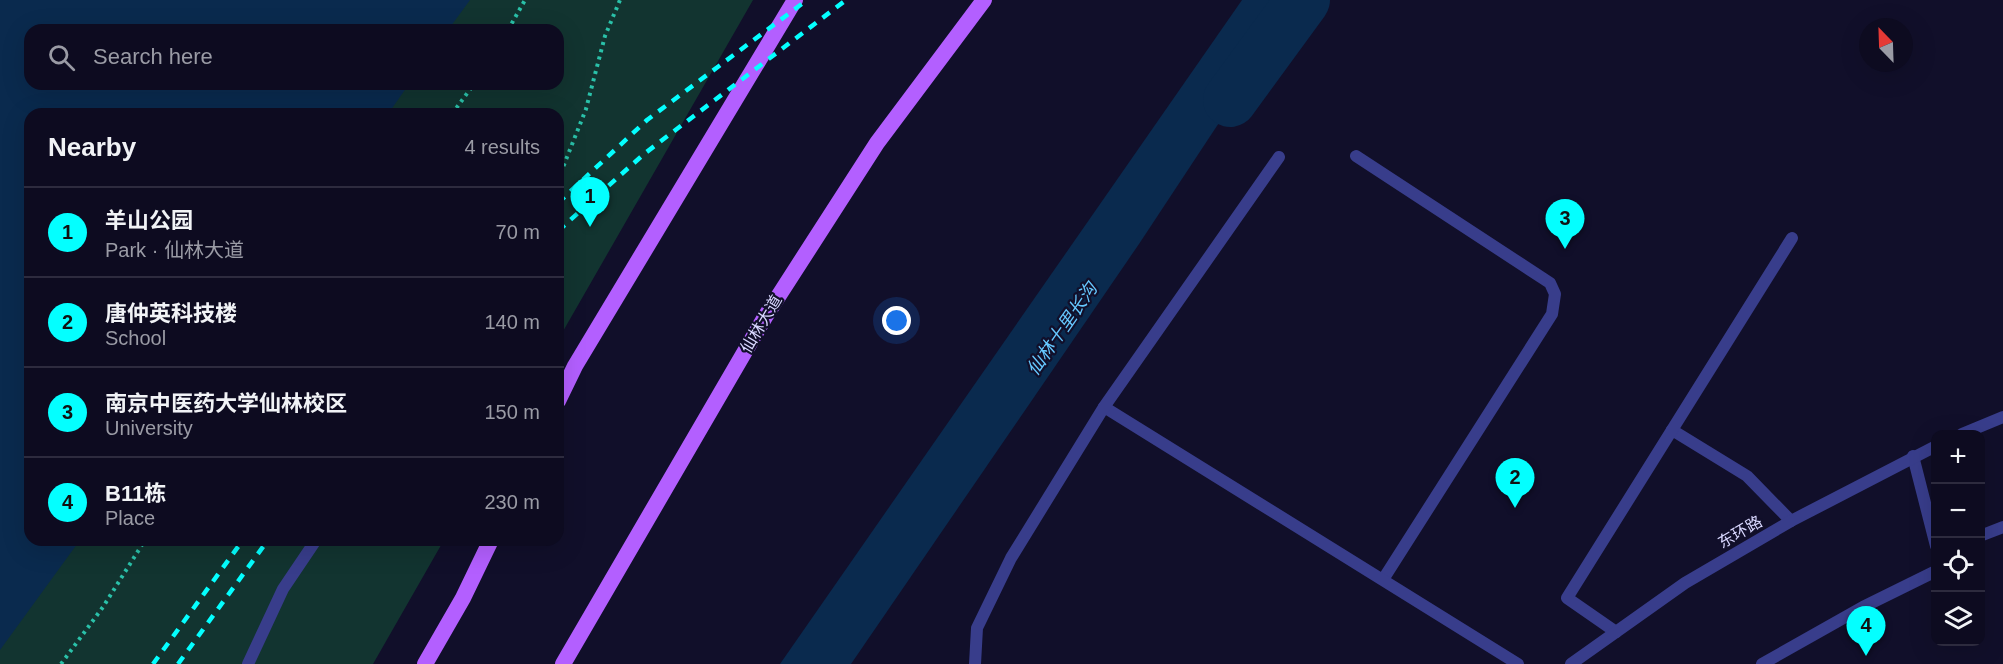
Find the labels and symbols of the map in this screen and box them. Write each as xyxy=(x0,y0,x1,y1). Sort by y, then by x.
north arrow xyxy=(1859,18,1913,72)
pin: 1 xyxy=(570,178,610,227)
pin: 3 xyxy=(1546,200,1584,249)
water label: 仙林十里长沟 xyxy=(1023,277,1102,379)
street label: 仙林大道 xyxy=(737,292,785,356)
your location xyxy=(882,306,911,335)
pin: 2 xyxy=(1496,458,1534,508)
street label: 东环路 xyxy=(1715,513,1765,551)
pin: 4 xyxy=(1846,606,1886,656)

